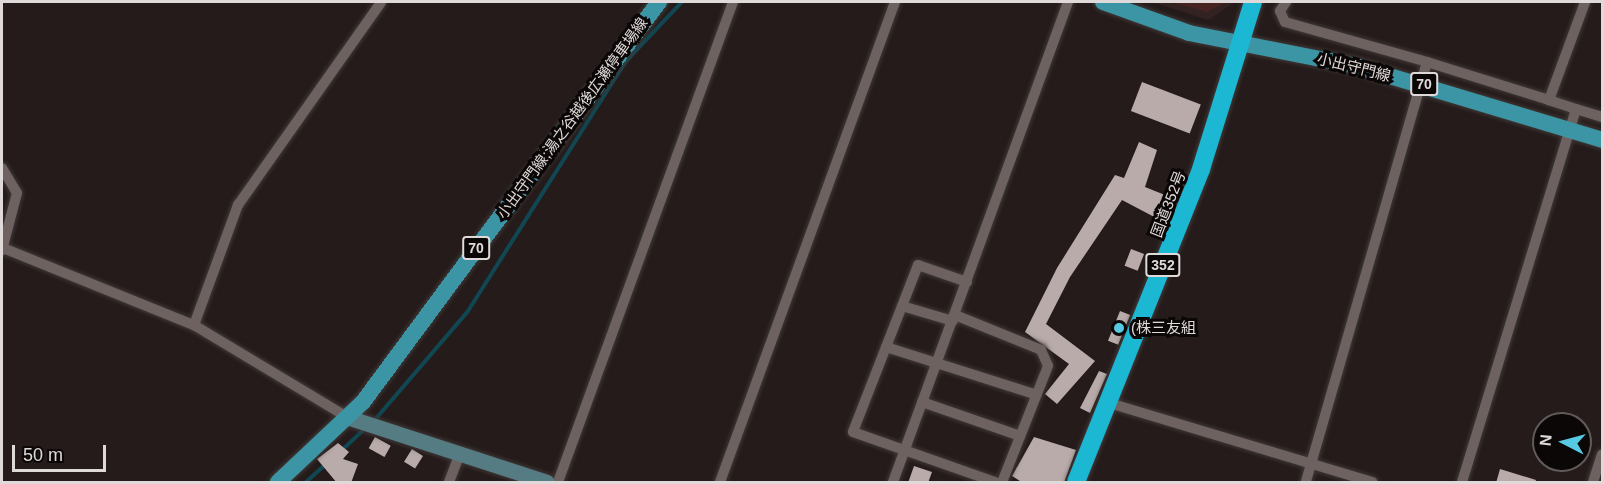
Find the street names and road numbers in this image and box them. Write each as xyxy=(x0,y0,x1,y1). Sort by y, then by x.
street label: 小出守門線;湯之谷越後広瀬停車場線 xyxy=(493,14,651,222)
street label: 小出守門線 xyxy=(1315,49,1393,85)
road number: 70 xyxy=(1409,73,1439,95)
street label: 国道352号 xyxy=(1147,168,1189,240)
road number: 70 xyxy=(461,237,491,259)
road number: 352 xyxy=(1145,254,1181,276)

